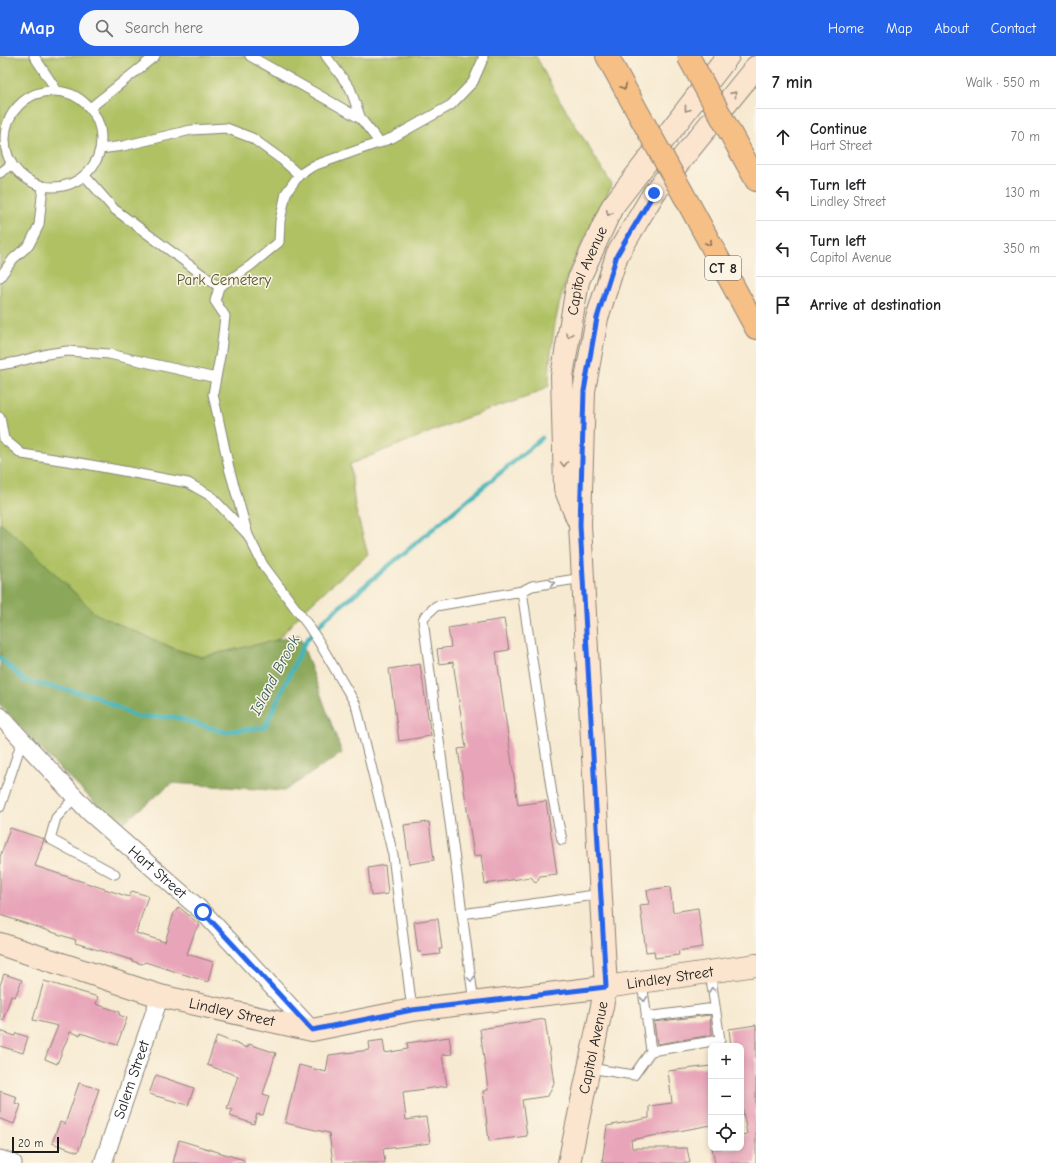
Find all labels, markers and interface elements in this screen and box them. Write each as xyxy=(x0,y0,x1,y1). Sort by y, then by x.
search box xyxy=(79,10,359,46)
text: Map xyxy=(20,17,55,39)
icon: search xyxy=(93,17,115,39)
text: Search here xyxy=(125,19,203,37)
text: Home xyxy=(828,20,864,37)
text: Map xyxy=(886,20,912,37)
text: About xyxy=(934,20,969,37)
text: Contact xyxy=(991,20,1036,37)
text: 7 min xyxy=(772,73,813,92)
text: Walk · 550 m xyxy=(966,75,1040,90)
one-way arrow xyxy=(619,83,627,90)
one-way arrow xyxy=(729,92,736,99)
one-way arrow xyxy=(685,105,692,112)
text: Continue xyxy=(810,120,867,138)
icon: ahead xyxy=(772,126,794,148)
text: 70 m xyxy=(1011,129,1040,144)
text: Hart Street xyxy=(810,138,872,153)
text: Turn left xyxy=(810,176,866,194)
icon: left xyxy=(772,182,794,204)
route end xyxy=(645,184,663,202)
text: 130 m xyxy=(1005,185,1040,200)
text: Lindley Street xyxy=(810,194,886,209)
one-way arrow xyxy=(606,208,614,216)
street label: Capitol Avenue xyxy=(563,223,611,317)
text: Turn left xyxy=(810,232,866,250)
icon: left xyxy=(772,238,794,260)
one-way arrow xyxy=(705,239,712,246)
text: 350 m xyxy=(1003,241,1040,256)
text: Capitol Avenue xyxy=(810,250,892,265)
road number: CT 8 xyxy=(705,256,741,280)
park label: Park Cemetery xyxy=(177,271,271,289)
icon: arrive xyxy=(772,294,794,316)
text: Arrive at destination xyxy=(810,296,941,314)
one-way arrow xyxy=(565,332,574,338)
one-way arrow xyxy=(560,461,568,467)
one-way arrow xyxy=(549,579,555,588)
water label: Island Brook xyxy=(246,632,304,719)
street label: Hart Street xyxy=(125,842,191,903)
route start xyxy=(194,903,212,921)
street label: Lindley Street xyxy=(625,962,715,993)
one-way arrow xyxy=(466,976,475,982)
one-way arrow xyxy=(708,987,717,993)
street label: Lindley Street xyxy=(187,994,277,1031)
one-way arrow xyxy=(639,996,648,1002)
street label: Capitol Avenue xyxy=(575,999,612,1095)
street label: Salem Street xyxy=(110,1037,153,1121)
map controls xyxy=(708,1043,744,1151)
button: + xyxy=(708,1043,744,1079)
button: − xyxy=(708,1079,744,1115)
button: locate xyxy=(708,1115,744,1151)
scale bar xyxy=(12,1135,59,1154)
text: 20 m xyxy=(18,1137,43,1150)

